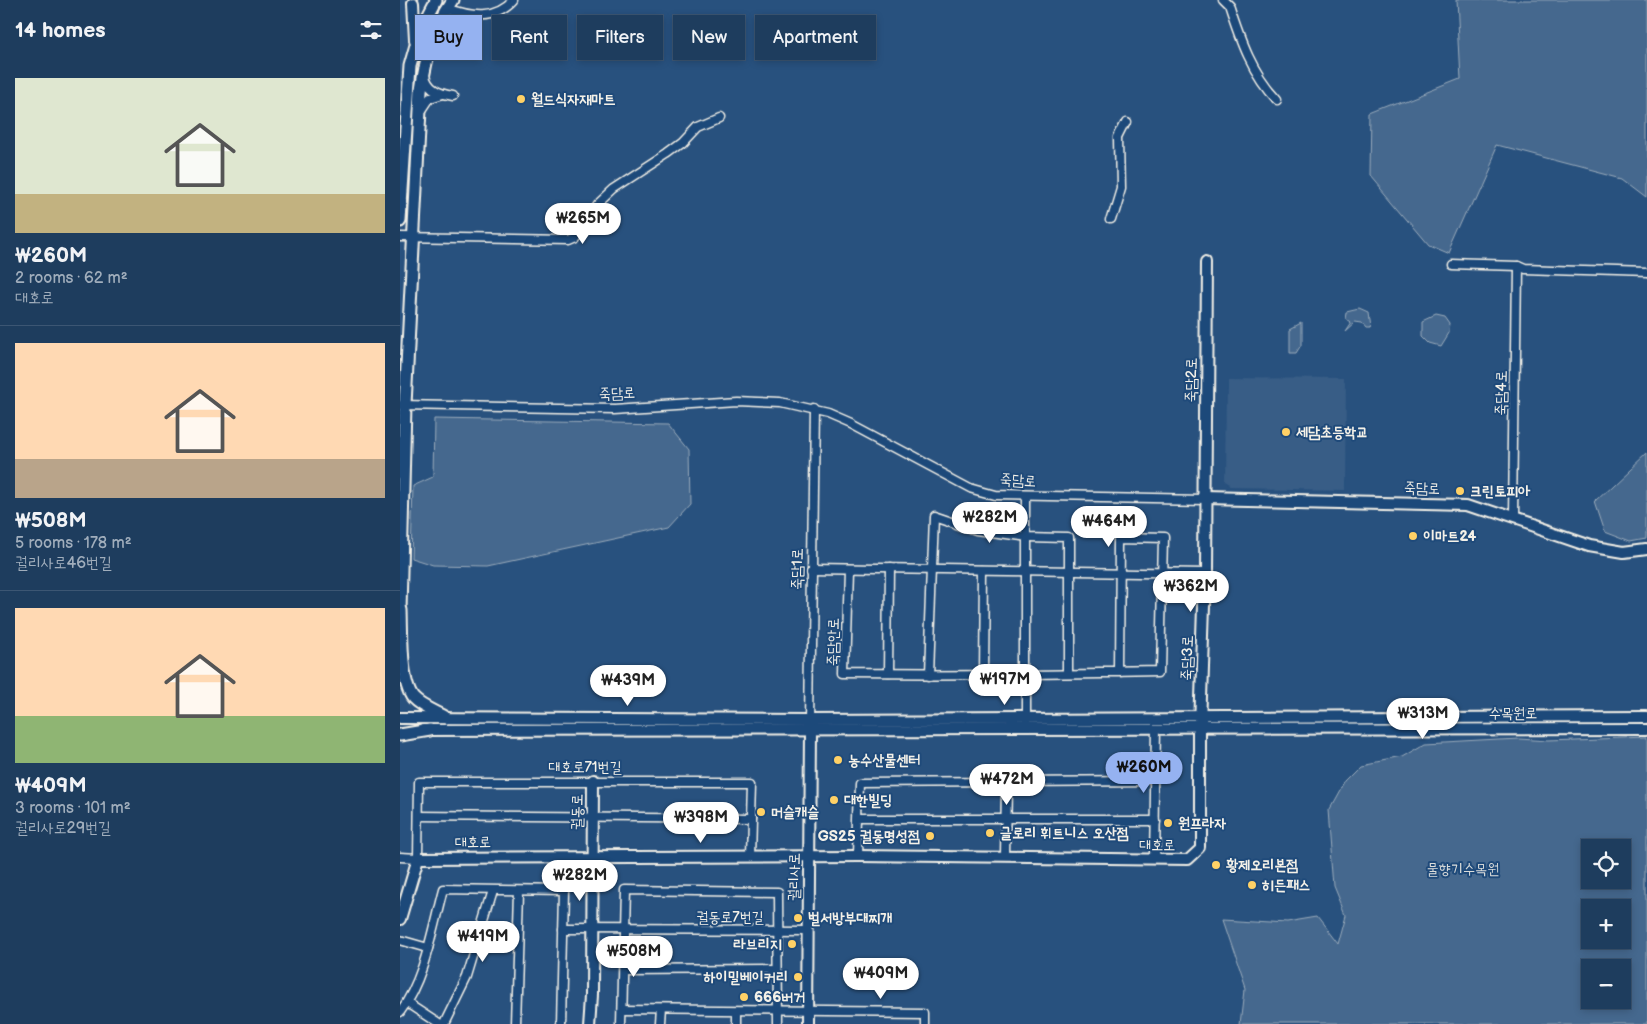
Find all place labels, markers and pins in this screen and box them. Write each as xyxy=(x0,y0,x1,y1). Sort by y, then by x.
place label: 월드식자재마트 xyxy=(531,90,616,109)
marker: 월드식자재마트 xyxy=(515,93,527,105)
pin: ₩265M xyxy=(548,202,618,245)
place label: 세담초등학교 xyxy=(1296,423,1368,442)
marker: 세담초등학교 xyxy=(1280,426,1292,438)
place label: 크린토피아 xyxy=(1470,482,1531,501)
marker: 크린토피아 xyxy=(1454,485,1466,497)
pin: ₩282M xyxy=(955,502,1025,544)
pin: ₩464M xyxy=(1074,506,1144,548)
place label: 이마트24 xyxy=(1423,527,1477,546)
marker: 이마트24 xyxy=(1407,530,1419,542)
pin: ₩362M xyxy=(1156,570,1226,613)
pin: ₩439M xyxy=(593,664,663,707)
pin: ₩197M xyxy=(970,664,1040,706)
pin: ₩313M xyxy=(1388,698,1458,740)
place label: 농수산물센터 xyxy=(848,751,920,770)
pin: ₩260M xyxy=(1109,752,1179,794)
marker: 농수산물센터 xyxy=(832,754,844,766)
pin: ₩472M xyxy=(972,764,1042,806)
place label: 대한빌딩 xyxy=(844,791,892,810)
marker: 대한빌딩 xyxy=(828,794,840,806)
pin: ₩398M xyxy=(666,802,736,844)
place label: 머슬캐슬 xyxy=(771,803,819,822)
marker: 머슬캐슬 xyxy=(755,806,767,818)
place label: 원프라자 xyxy=(1178,814,1226,833)
marker: 원프라자 xyxy=(1162,817,1174,829)
place label: 글로리 휘트니스 오산점 xyxy=(1000,824,1129,843)
place label: GS25 궐동명성점 xyxy=(818,827,920,846)
marker: 글로리 휘트니스 오산점 xyxy=(984,827,996,839)
marker: GS25 궐동명성점 xyxy=(924,830,936,842)
place label: 황제오리본점 xyxy=(1226,856,1298,875)
marker: 황제오리본점 xyxy=(1210,859,1222,871)
pin: ₩282M xyxy=(545,860,615,902)
place label: 히든패스 xyxy=(1262,876,1310,895)
marker: 히든패스 xyxy=(1246,879,1258,891)
place label: 벌서방부대찌개 xyxy=(808,909,893,928)
marker: 벌서방부대찌개 xyxy=(792,912,804,924)
pin: ₩419M xyxy=(448,920,518,963)
place label: 라브리지 xyxy=(733,935,782,954)
pin: ₩508M xyxy=(599,936,669,978)
marker: 라브리지 xyxy=(786,938,798,950)
pin: ₩409M xyxy=(846,958,916,1000)
place label: 하이밀베이커리 xyxy=(704,968,788,987)
marker: 하이밀베이커리 xyxy=(792,971,804,983)
place label: 666버거 xyxy=(754,988,805,1007)
marker: 666버거 xyxy=(738,991,750,1003)

